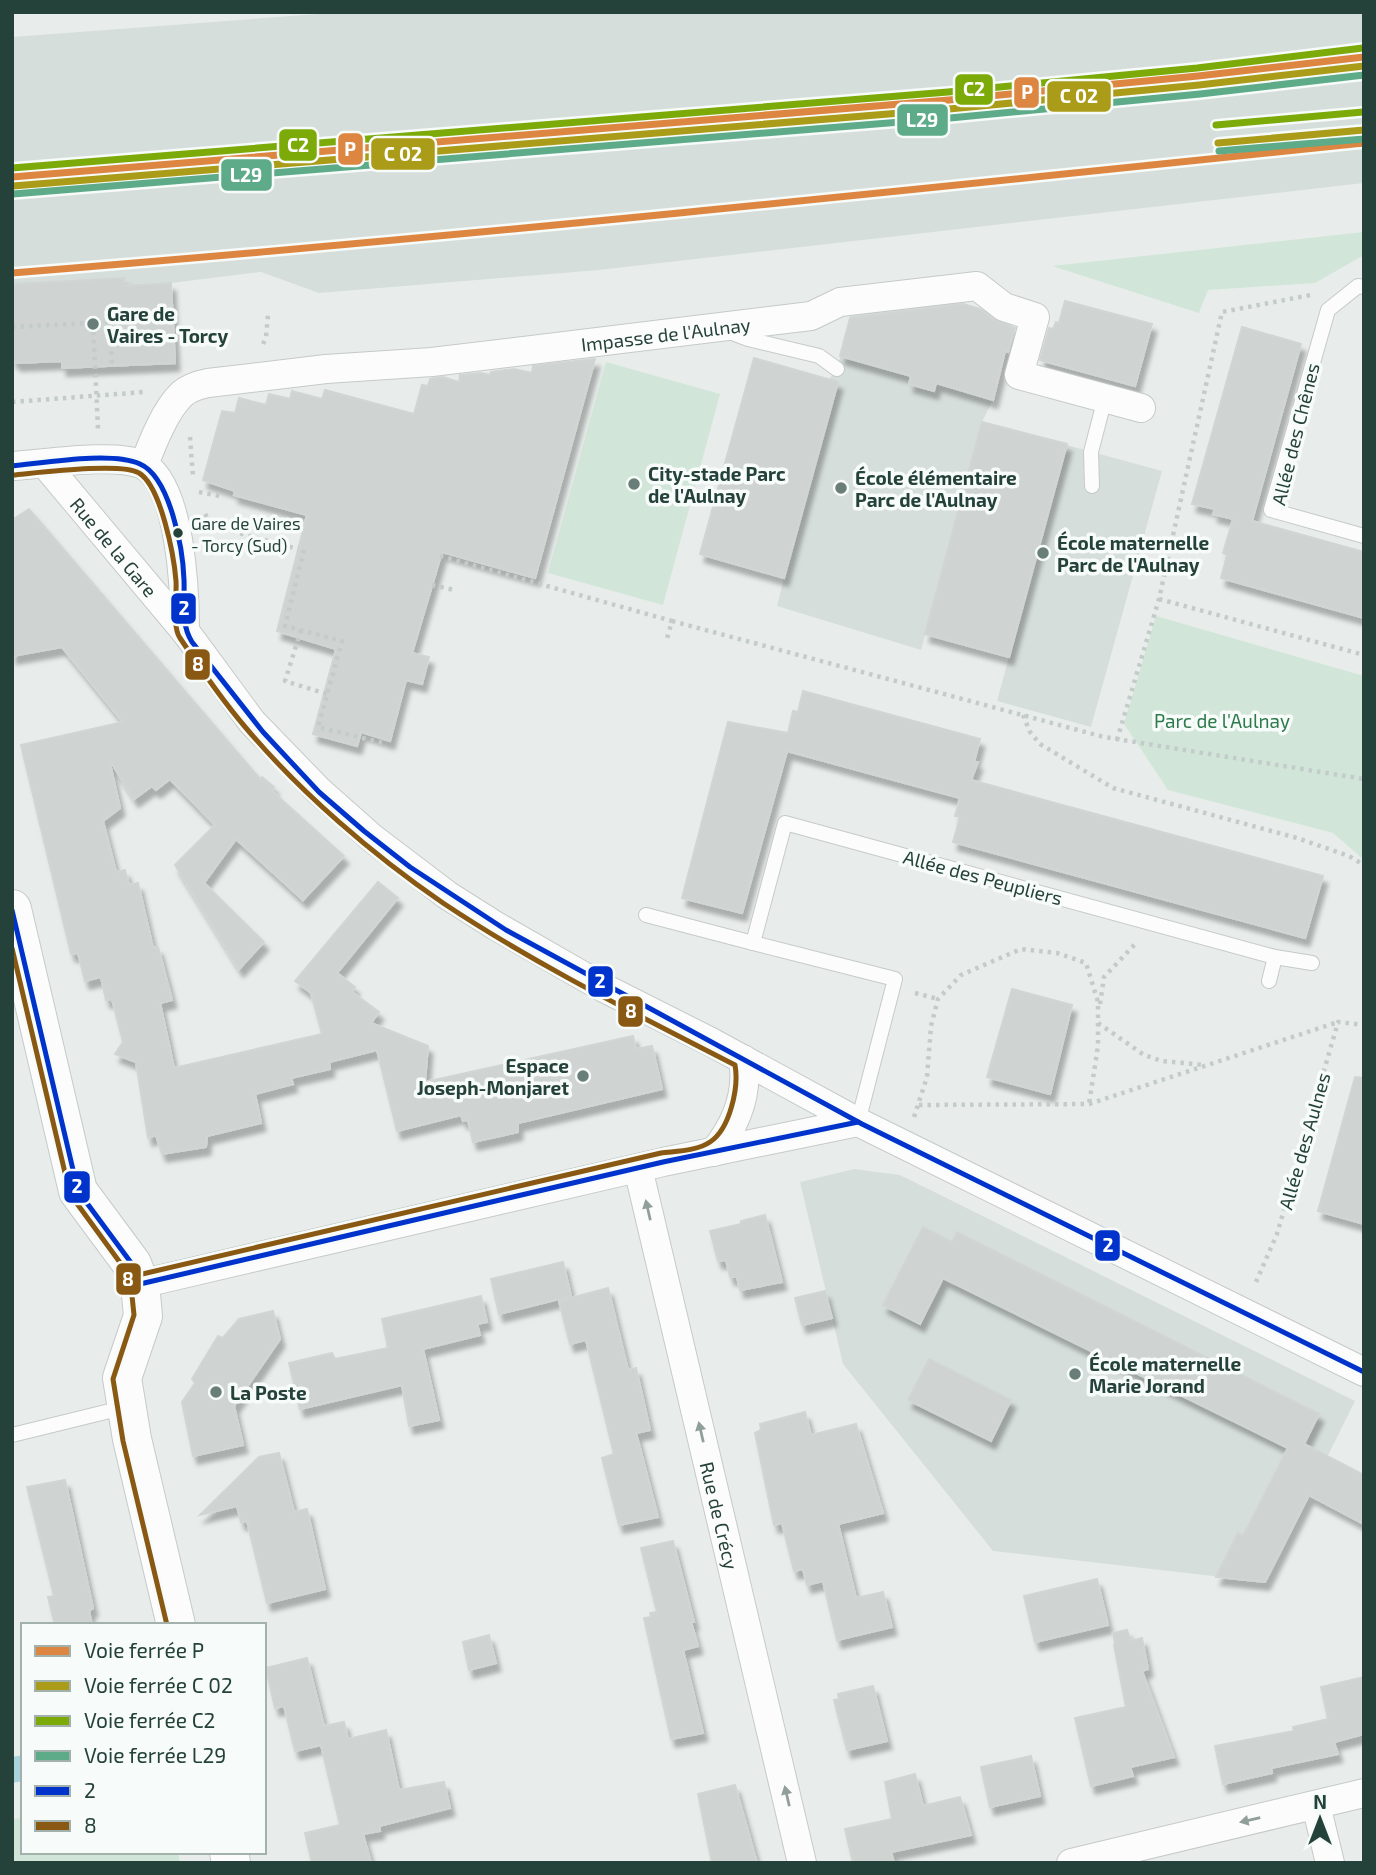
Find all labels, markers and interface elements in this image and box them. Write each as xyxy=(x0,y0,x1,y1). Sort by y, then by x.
line badge: C2 xyxy=(954,73,994,106)
line badge: P xyxy=(1013,76,1040,109)
text: C2 xyxy=(963,77,985,100)
text: P xyxy=(1021,80,1033,103)
line badge: C 02 xyxy=(1046,80,1112,113)
text: C 02 xyxy=(1060,84,1098,107)
line badge: L29 xyxy=(896,103,949,137)
text: L29 xyxy=(906,108,938,131)
line badge: C2 xyxy=(278,128,318,162)
line badge: P xyxy=(337,132,364,166)
text: C2 xyxy=(287,133,309,156)
text: P xyxy=(344,137,356,160)
line badge: C 02 xyxy=(370,137,436,171)
text: C 02 xyxy=(384,142,422,165)
line badge: L29 xyxy=(220,158,273,192)
text: L29 xyxy=(230,163,262,186)
place label: Gare de Vaires - Torcy xyxy=(107,302,228,348)
street label: Impasse de l'Aulnay xyxy=(580,312,752,355)
marker: Gare de Vaires - Torcy xyxy=(85,316,101,332)
street label: Allée des Chênes xyxy=(1266,361,1324,507)
place label: City-stade Parc de l'Aulnay xyxy=(648,462,786,508)
place label: École élémentaire Parc de l'Aulnay xyxy=(855,465,1017,512)
marker: City-stade Parc de l'Aulnay xyxy=(626,476,642,492)
marker: École élémentaire Parc de l'Aulnay xyxy=(833,480,849,496)
street label: Rue de la Gare xyxy=(66,492,163,601)
place label: Gare de Vaires - Torcy (Sud) xyxy=(191,513,301,556)
marker: Gare de Vaires - Torcy (Sud) xyxy=(171,526,185,540)
place label: École maternelle Parc de l'Aulnay xyxy=(1057,530,1210,577)
marker: École maternelle Parc de l'Aulnay xyxy=(1035,545,1051,561)
line badge: 2 xyxy=(170,592,197,625)
text: 2 xyxy=(178,596,190,619)
line badge: 8 xyxy=(184,648,211,681)
text: 8 xyxy=(192,652,204,675)
park label: Parc de l'Aulnay xyxy=(1154,709,1290,732)
street label: Allée des Peupliers xyxy=(901,845,1065,909)
line badge: 2 xyxy=(587,965,614,998)
text: 2 xyxy=(594,969,606,992)
line badge: 8 xyxy=(617,995,644,1028)
text: 8 xyxy=(625,999,637,1022)
place label: Espace Joseph-Monjaret xyxy=(417,1054,569,1099)
marker: Espace Joseph-Monjaret xyxy=(575,1068,591,1084)
street label: Allée des Aulnes xyxy=(1273,1070,1335,1212)
line badge: 2 xyxy=(63,1170,91,1204)
text: 2 xyxy=(71,1174,83,1197)
one-way arrow xyxy=(642,1199,653,1221)
line badge: 2 xyxy=(1094,1229,1121,1262)
text: 2 xyxy=(1102,1233,1114,1256)
line badge: 8 xyxy=(115,1262,142,1296)
text: 8 xyxy=(122,1267,134,1290)
place label: École maternelle Marie Jorand xyxy=(1089,1351,1242,1397)
marker: École maternelle Marie Jorand xyxy=(1067,1366,1083,1382)
place label: La Poste xyxy=(230,1381,307,1404)
marker: La Poste xyxy=(208,1384,224,1400)
one-way arrow xyxy=(695,1421,706,1443)
street label: Rue de Crécy xyxy=(696,1459,744,1572)
legend xyxy=(21,1623,266,1854)
text: Voie ferrée P xyxy=(84,1637,204,1662)
text: Voie ferrée C 02 xyxy=(84,1672,233,1697)
text: Voie ferrée C2 xyxy=(84,1707,215,1732)
text: Voie ferrée L29 xyxy=(84,1742,226,1767)
text: 2 xyxy=(84,1777,96,1802)
north arrow xyxy=(1285,1784,1355,1854)
one-way arrow xyxy=(781,1785,792,1807)
text: N xyxy=(1313,1790,1327,1813)
text: 8 xyxy=(84,1812,97,1837)
one-way arrow xyxy=(1239,1815,1261,1826)

